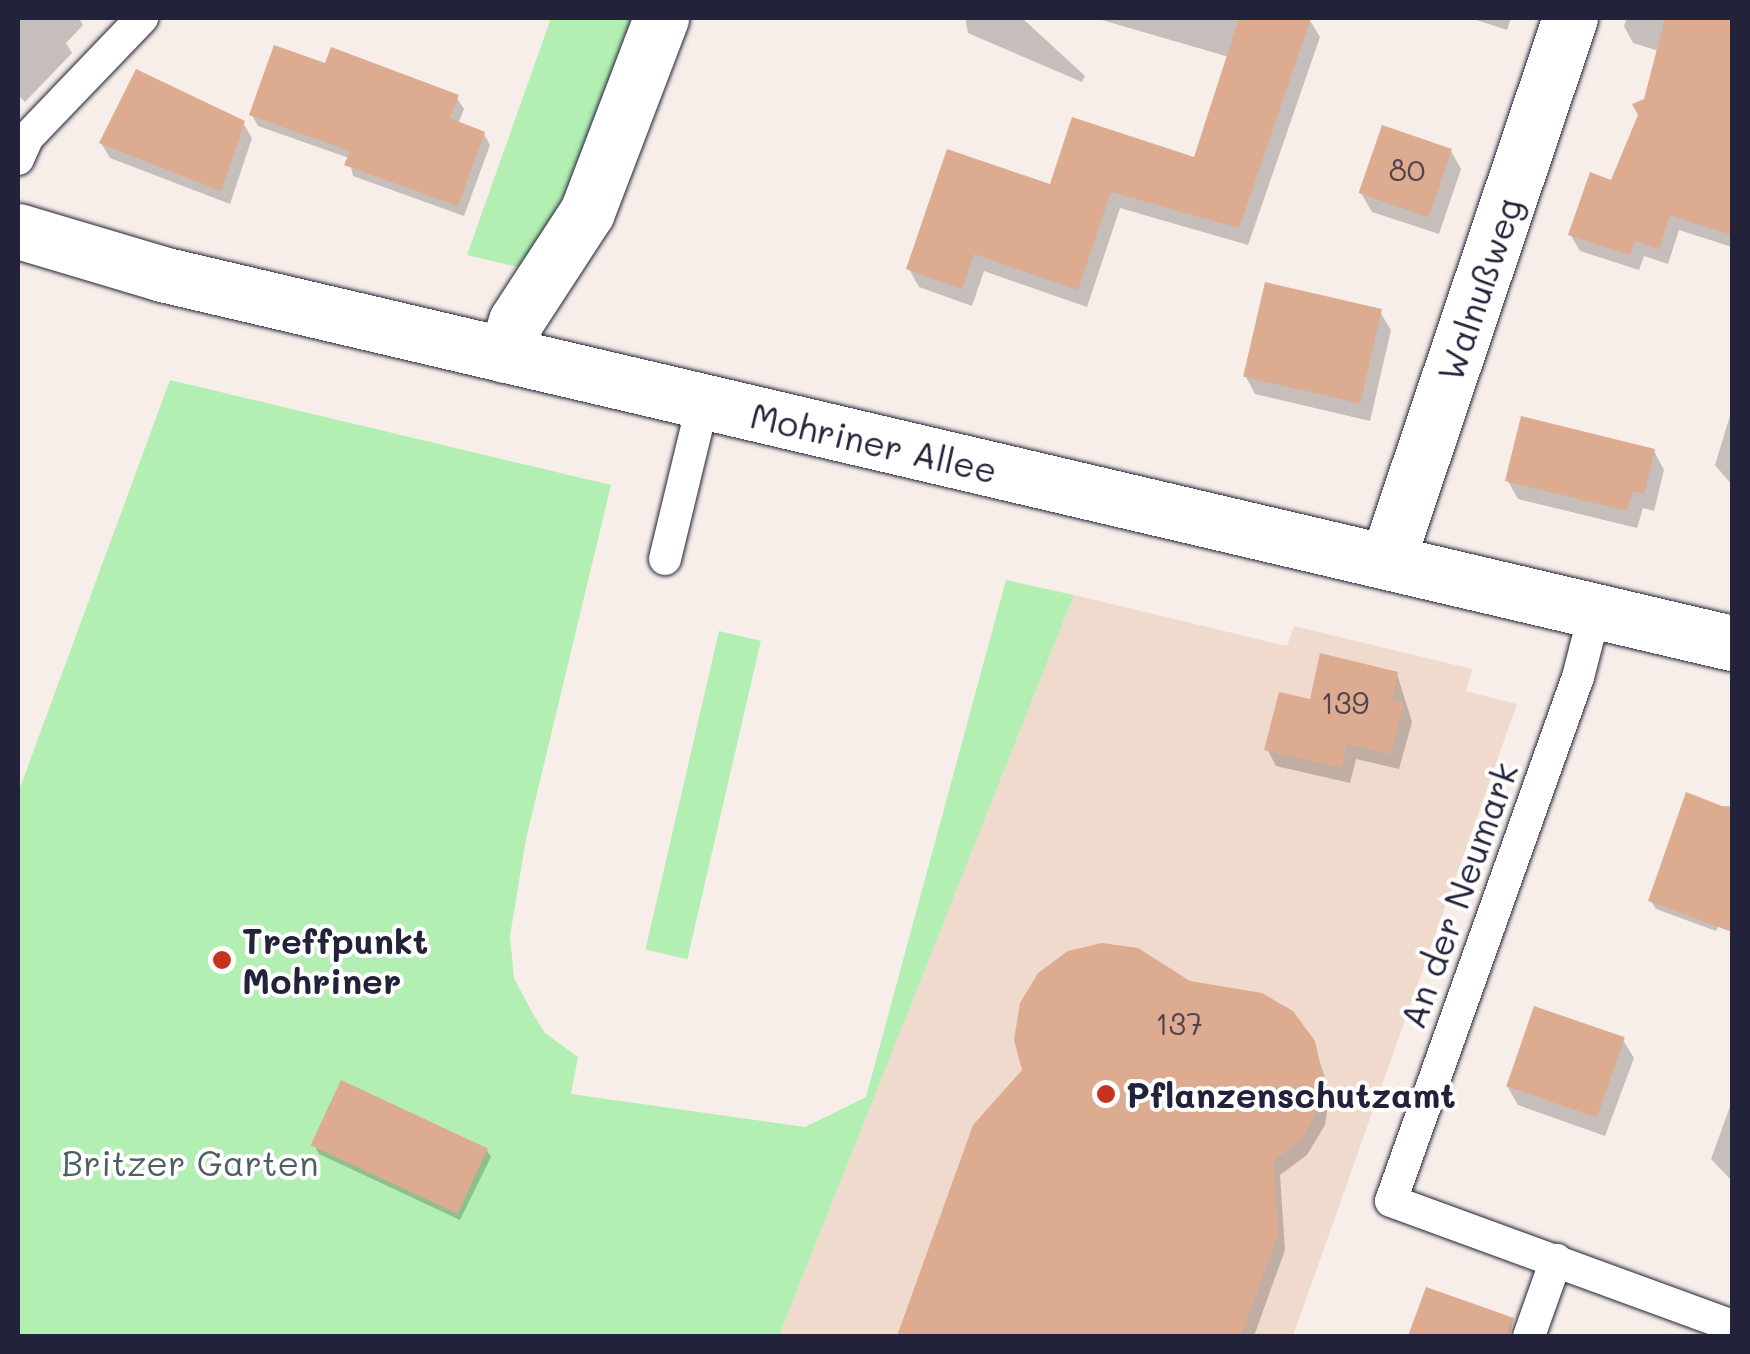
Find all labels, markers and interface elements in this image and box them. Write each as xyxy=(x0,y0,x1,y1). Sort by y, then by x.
house number: 80 xyxy=(1389,151,1425,187)
street label: Walnußweg xyxy=(1428,192,1530,386)
street label: Mohriner Allee xyxy=(747,393,1001,491)
house number: 139 xyxy=(1321,684,1369,720)
street label: An der Neumark xyxy=(1390,756,1526,1034)
place label: Treffpunkt Mohriner xyxy=(242,919,428,1001)
marker: Treffpunkt Mohriner xyxy=(211,949,233,971)
house number: 137 xyxy=(1155,1005,1203,1041)
place label: Pflanzenschutzamt xyxy=(1126,1073,1456,1115)
marker: Pflanzenschutzamt xyxy=(1095,1083,1117,1105)
park label: Britzer Garten xyxy=(61,1141,319,1183)

